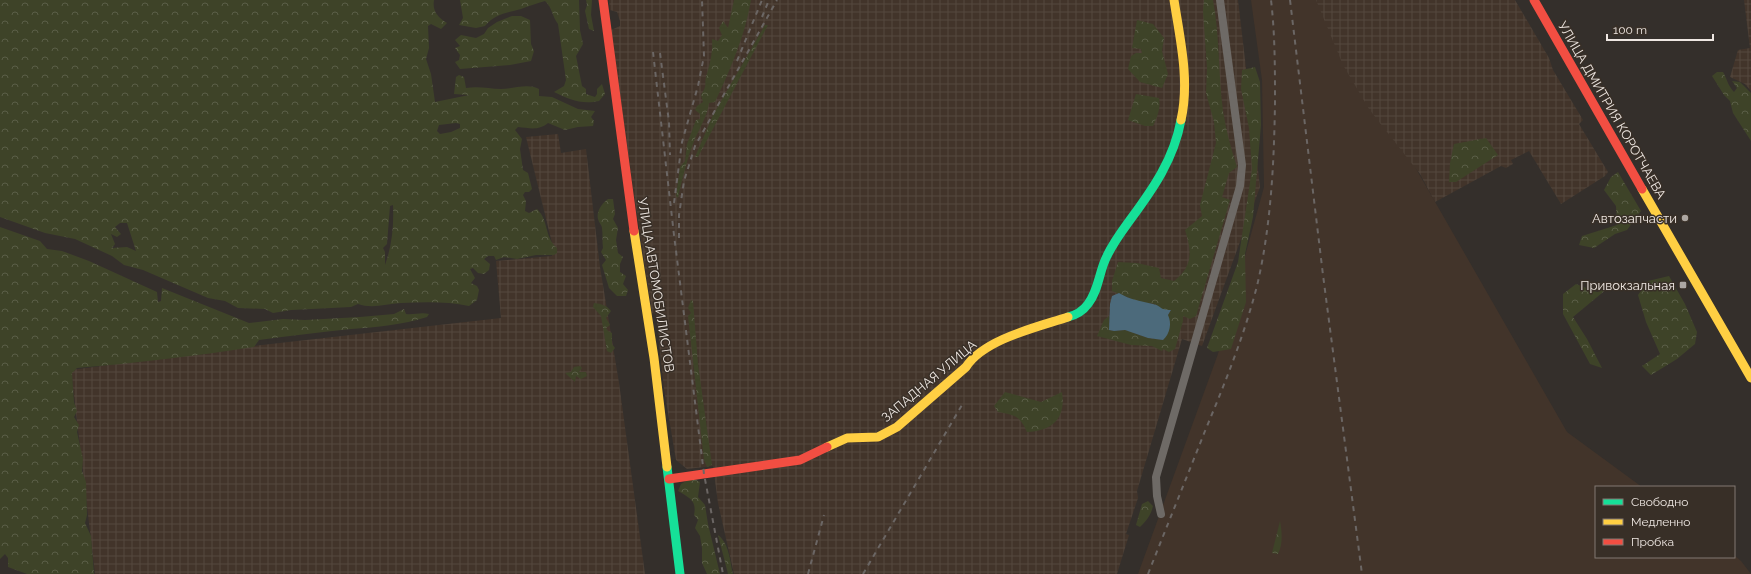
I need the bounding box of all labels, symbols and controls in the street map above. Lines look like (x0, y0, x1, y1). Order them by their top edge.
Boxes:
scale bar (1607, 16, 1713, 42)
street label: УЛИЦА ДМИТРИЯ КОРОТЧАЕВА (1555, 19, 1669, 202)
text: 100 m (1613, 23, 1647, 37)
street label: УЛИЦА АВТОМОБИЛИСТОВ (635, 197, 677, 374)
place label: Автозапчасти (1592, 211, 1677, 226)
marker: Автозапчасти (1680, 213, 1690, 223)
place label: Привокзальная (1580, 278, 1675, 293)
marker: Привокзальная (1678, 280, 1688, 290)
street label: ЗАПАДНАЯ УЛИЦА (879, 337, 980, 425)
legend (1595, 486, 1735, 558)
text: Свободно (1631, 495, 1688, 509)
text: Медленно (1631, 515, 1690, 529)
text: Пробка (1631, 535, 1674, 549)

